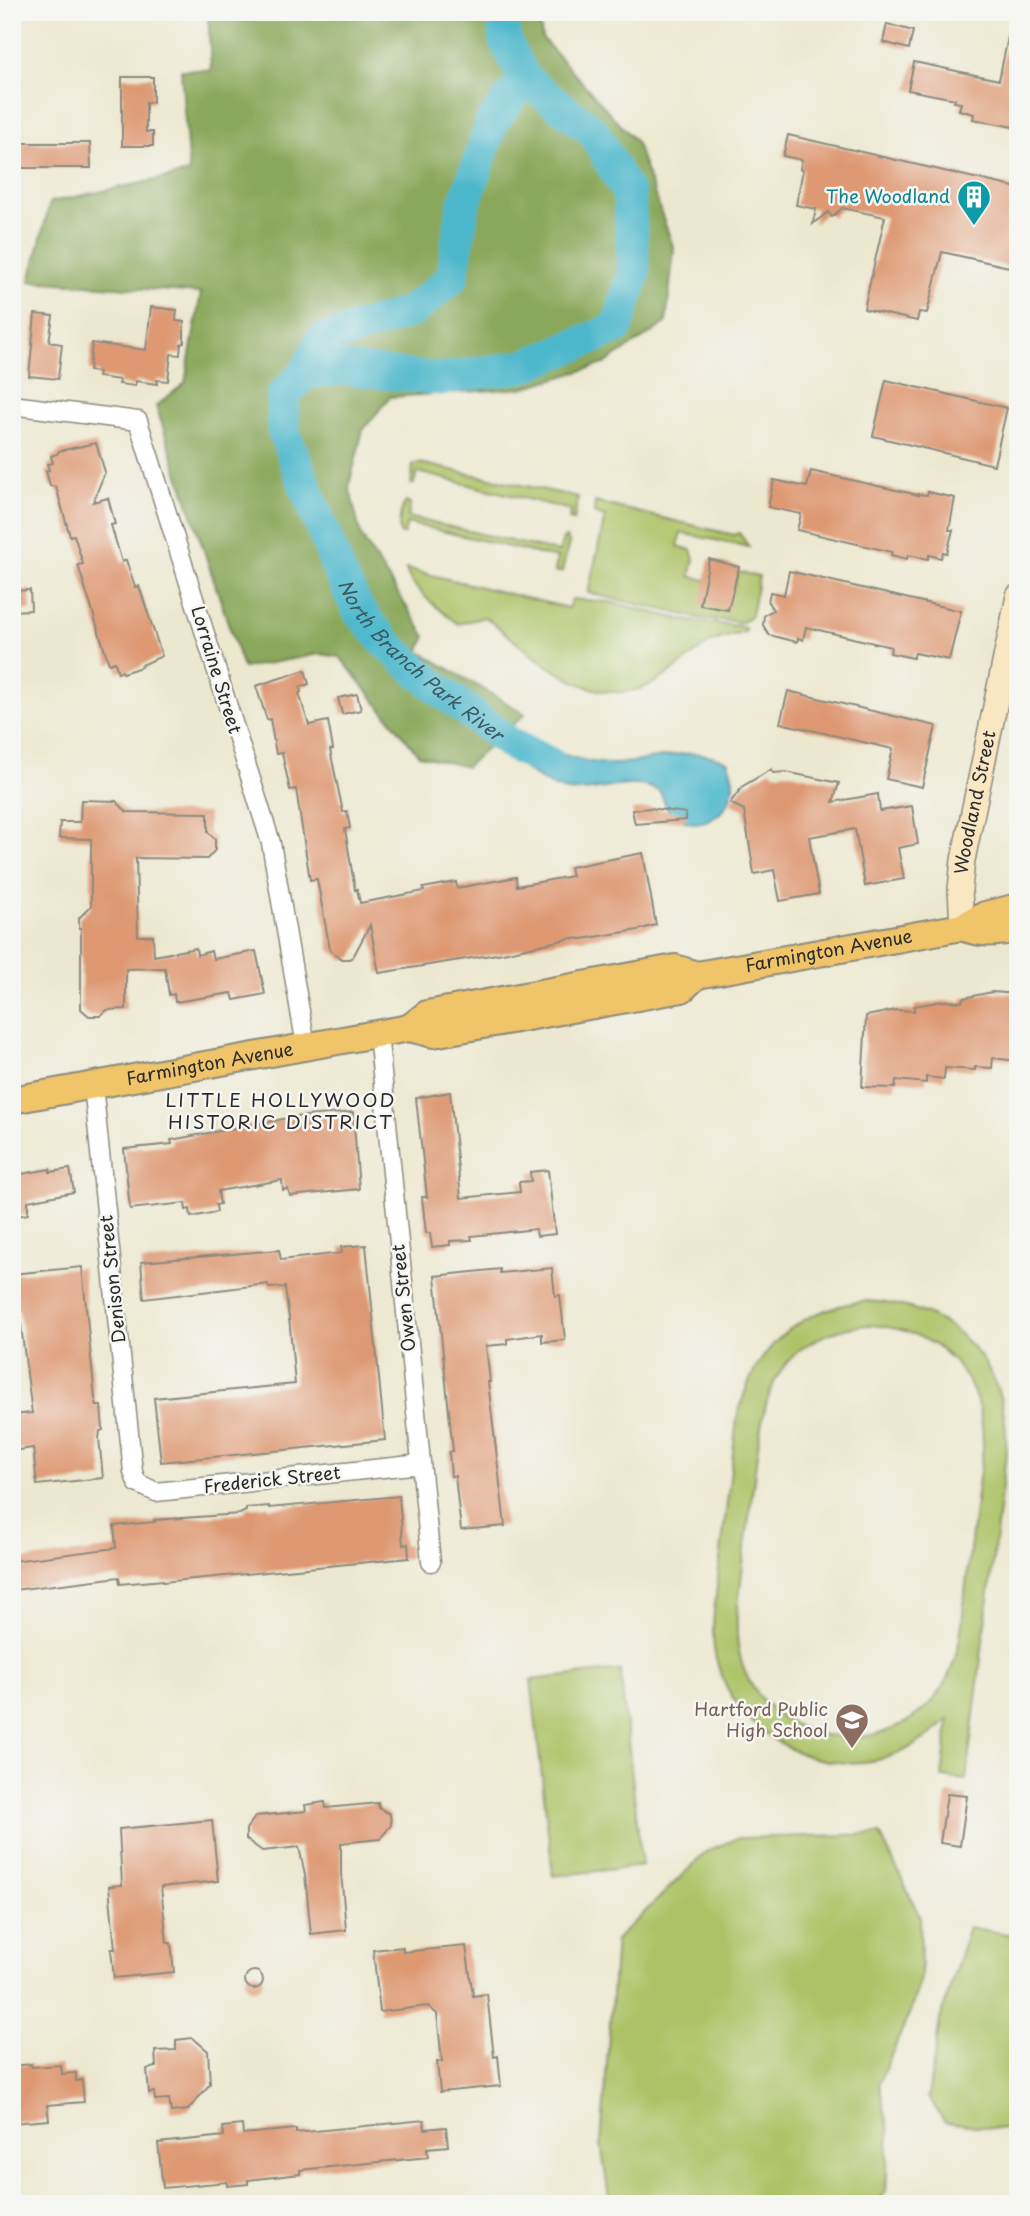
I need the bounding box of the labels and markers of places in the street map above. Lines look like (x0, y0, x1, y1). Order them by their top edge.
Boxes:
building icon: The Woodland (955, 178, 993, 227)
place label: The Woodland (826, 182, 950, 209)
place label: Hartford Public High School (694, 1695, 828, 1743)
school or university icon: Hartford Public High School (833, 1701, 871, 1750)

